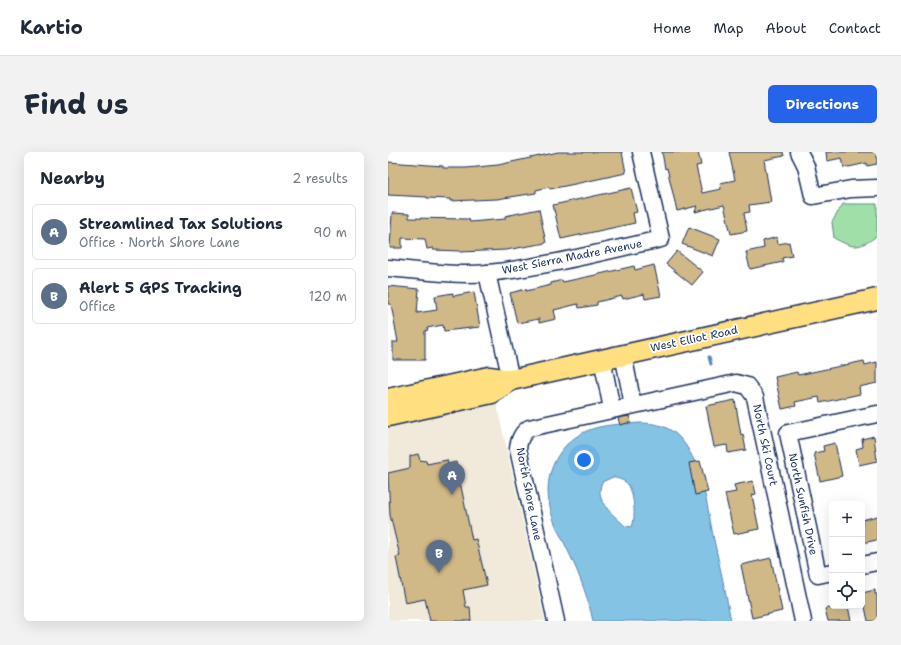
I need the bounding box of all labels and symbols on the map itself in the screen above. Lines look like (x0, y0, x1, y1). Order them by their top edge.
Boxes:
street label: West Sierra Madre Avenue (501, 236, 643, 278)
street label: West Elliot Road (649, 322, 739, 356)
street label: North Ski Court (749, 403, 781, 487)
street label: North Shore Lane (513, 446, 545, 542)
your location (574, 450, 594, 470)
street label: North Sunfish Drive (785, 452, 821, 556)
pin: A (439, 462, 465, 495)
pin: B (426, 540, 452, 573)

